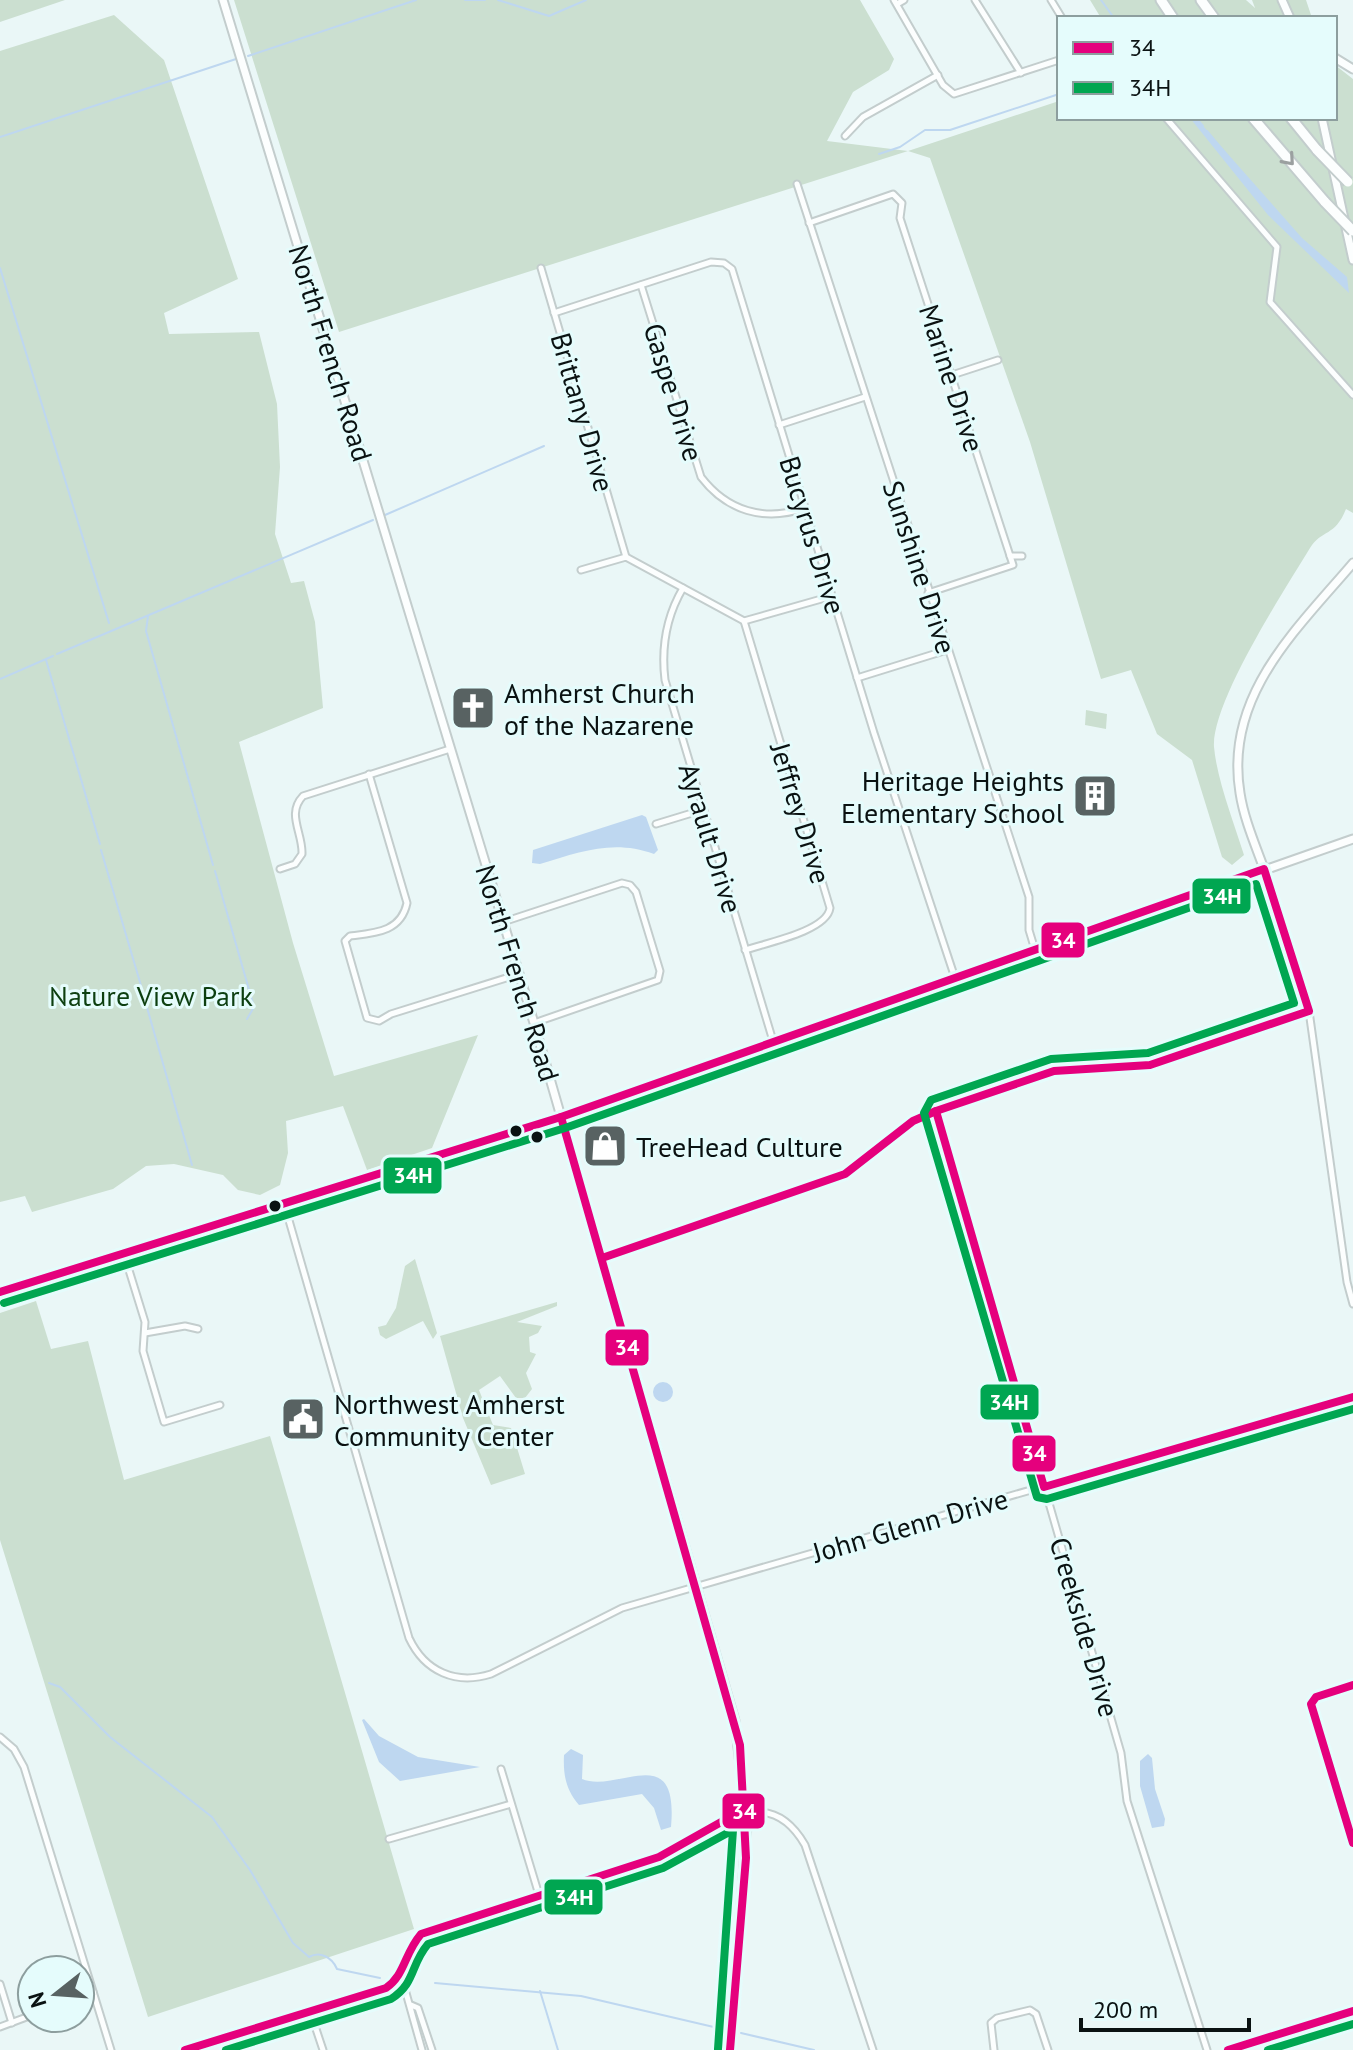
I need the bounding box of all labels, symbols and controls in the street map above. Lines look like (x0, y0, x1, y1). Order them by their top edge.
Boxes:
legend (1057, 16, 1337, 120)
text: 34 (1129, 32, 1155, 63)
text: 34H (1129, 72, 1171, 103)
one-way arrow (1279, 150, 1294, 165)
street label: North French Road (280, 240, 382, 466)
street label: Marine Drive (911, 300, 993, 456)
street label: Gaspe Drive (635, 318, 713, 466)
street label: Brittany Drive (543, 328, 623, 496)
street label: Bucyrus Drive (771, 451, 855, 619)
street label: Sunshine Drive (875, 476, 965, 658)
place label: Amherst Church of the Nazarene (504, 674, 695, 743)
church icon: Amherst Church of the Nazarene (449, 684, 497, 732)
street label: Jeffrey Drive (762, 737, 840, 888)
street label: Ayrault Drive (671, 759, 751, 917)
place label: Heritage Heights Elementary School (841, 762, 1064, 831)
building icon: Heritage Heights Elementary School (1071, 772, 1119, 820)
street label: North French Road (467, 860, 569, 1086)
line badge: 34H (1191, 877, 1252, 915)
text: 34H (1202, 882, 1242, 910)
line badge: 34 (1040, 921, 1086, 959)
text: 34 (1051, 926, 1076, 954)
park label: Nature View Park (49, 977, 254, 1014)
shop icon: TreeHead Culture (581, 1122, 629, 1170)
unlabelled marker (508, 1123, 524, 1139)
place label: TreeHead Culture (636, 1128, 843, 1165)
unlabelled marker (529, 1129, 545, 1145)
line badge: 34H (382, 1156, 443, 1195)
text: 34H (393, 1161, 433, 1189)
unlabelled marker (267, 1198, 283, 1214)
line badge: 34 (604, 1328, 650, 1367)
text: 34 (615, 1333, 640, 1361)
line badge: 34H (979, 1383, 1040, 1421)
place label: Northwest Amherst Community Center (334, 1385, 565, 1454)
text: 34H (989, 1388, 1029, 1416)
public building icon: Northwest Amherst Community Center (279, 1395, 327, 1443)
line badge: 34 (1011, 1434, 1057, 1473)
text: 34 (1022, 1439, 1047, 1467)
street label: John Glenn Drive (807, 1479, 1012, 1571)
street label: Creekside Drive (1042, 1533, 1128, 1721)
line badge: 34 (721, 1792, 766, 1830)
text: 34 (732, 1797, 757, 1825)
line badge: 34H (543, 1878, 604, 1916)
text: 34H (554, 1883, 594, 1911)
north arrow (16, 1954, 96, 2034)
scale bar (1081, 1982, 1249, 2032)
text: N (21, 1989, 52, 2011)
text: 200 m (1093, 1994, 1158, 2025)

